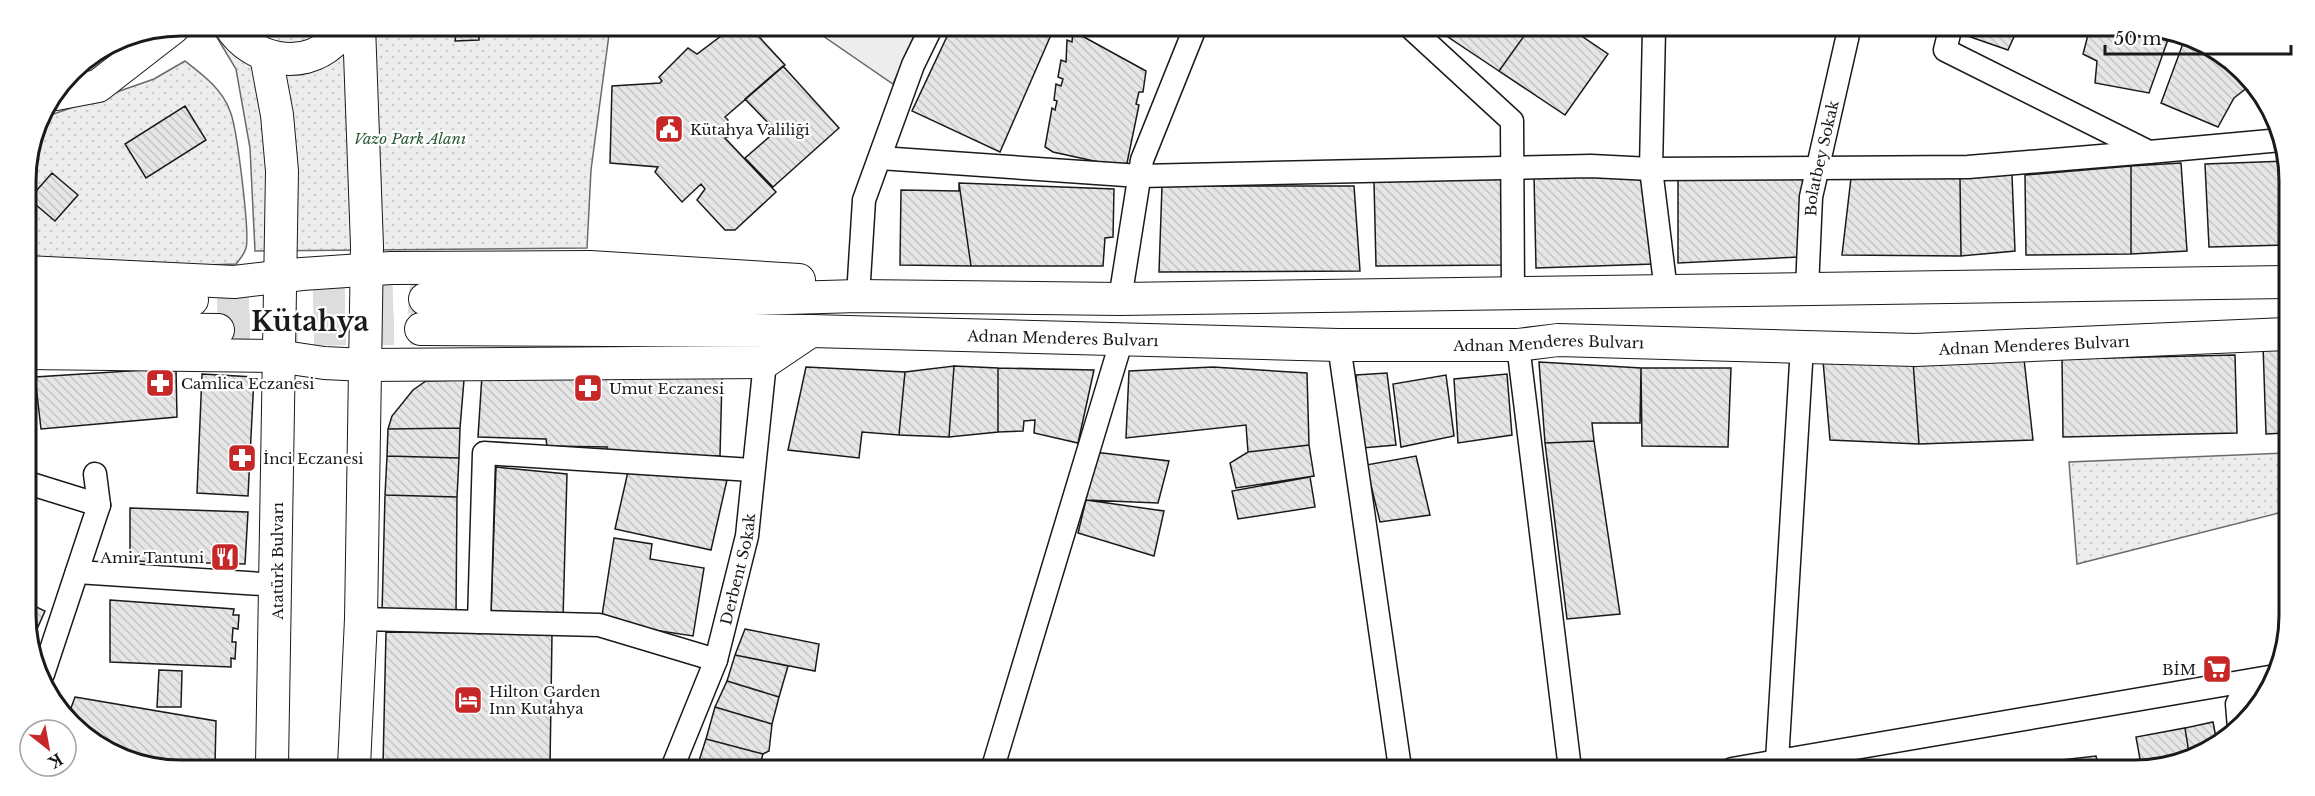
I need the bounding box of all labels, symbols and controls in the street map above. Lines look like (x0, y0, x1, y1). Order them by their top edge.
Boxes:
scale bar (2105, 18, 2291, 56)
text: 50 m (2114, 28, 2162, 50)
street label: Bolatbey Sokak (1801, 98, 1842, 217)
public building icon: Kütahya Valiliği (653, 113, 685, 145)
place label: Kütahya Valiliği (690, 120, 810, 139)
park label: Vazo Park Alanı (354, 129, 466, 148)
district label: Kütahya (251, 305, 370, 338)
street label: Adnan Menderes Bulvarı (966, 326, 1159, 350)
street label: Adnan Menderes Bulvarı (1452, 330, 1644, 355)
street label: Adnan Menderes Bulvarı (1937, 331, 2130, 359)
pharmacy icon: Camlica Eczanesi (144, 367, 176, 399)
pharmacy icon: Umut Eczanesi (572, 372, 604, 404)
place label: Camlica Eczanesi (181, 374, 314, 393)
place label: Umut Eczanesi (609, 379, 724, 398)
pharmacy icon: İnci Eczanesi (226, 442, 258, 474)
place label: İnci Eczanesi (263, 449, 363, 468)
street label: Atatürk Bulvarı (268, 502, 287, 621)
street label: Derbent Sokak (716, 512, 759, 627)
restaurant icon: Amir Tantuni (209, 541, 241, 573)
place label: Amir Tantuni (99, 548, 204, 567)
supermarket icon: BİM (2201, 653, 2233, 685)
place label: BİM (2162, 660, 2196, 679)
place label: Hilton Garden Inn Kutahya (489, 682, 600, 718)
hotel icon: Hilton Garden Inn Kutahya (452, 684, 484, 716)
north arrow (18, 718, 78, 778)
text: K (44, 749, 67, 773)

